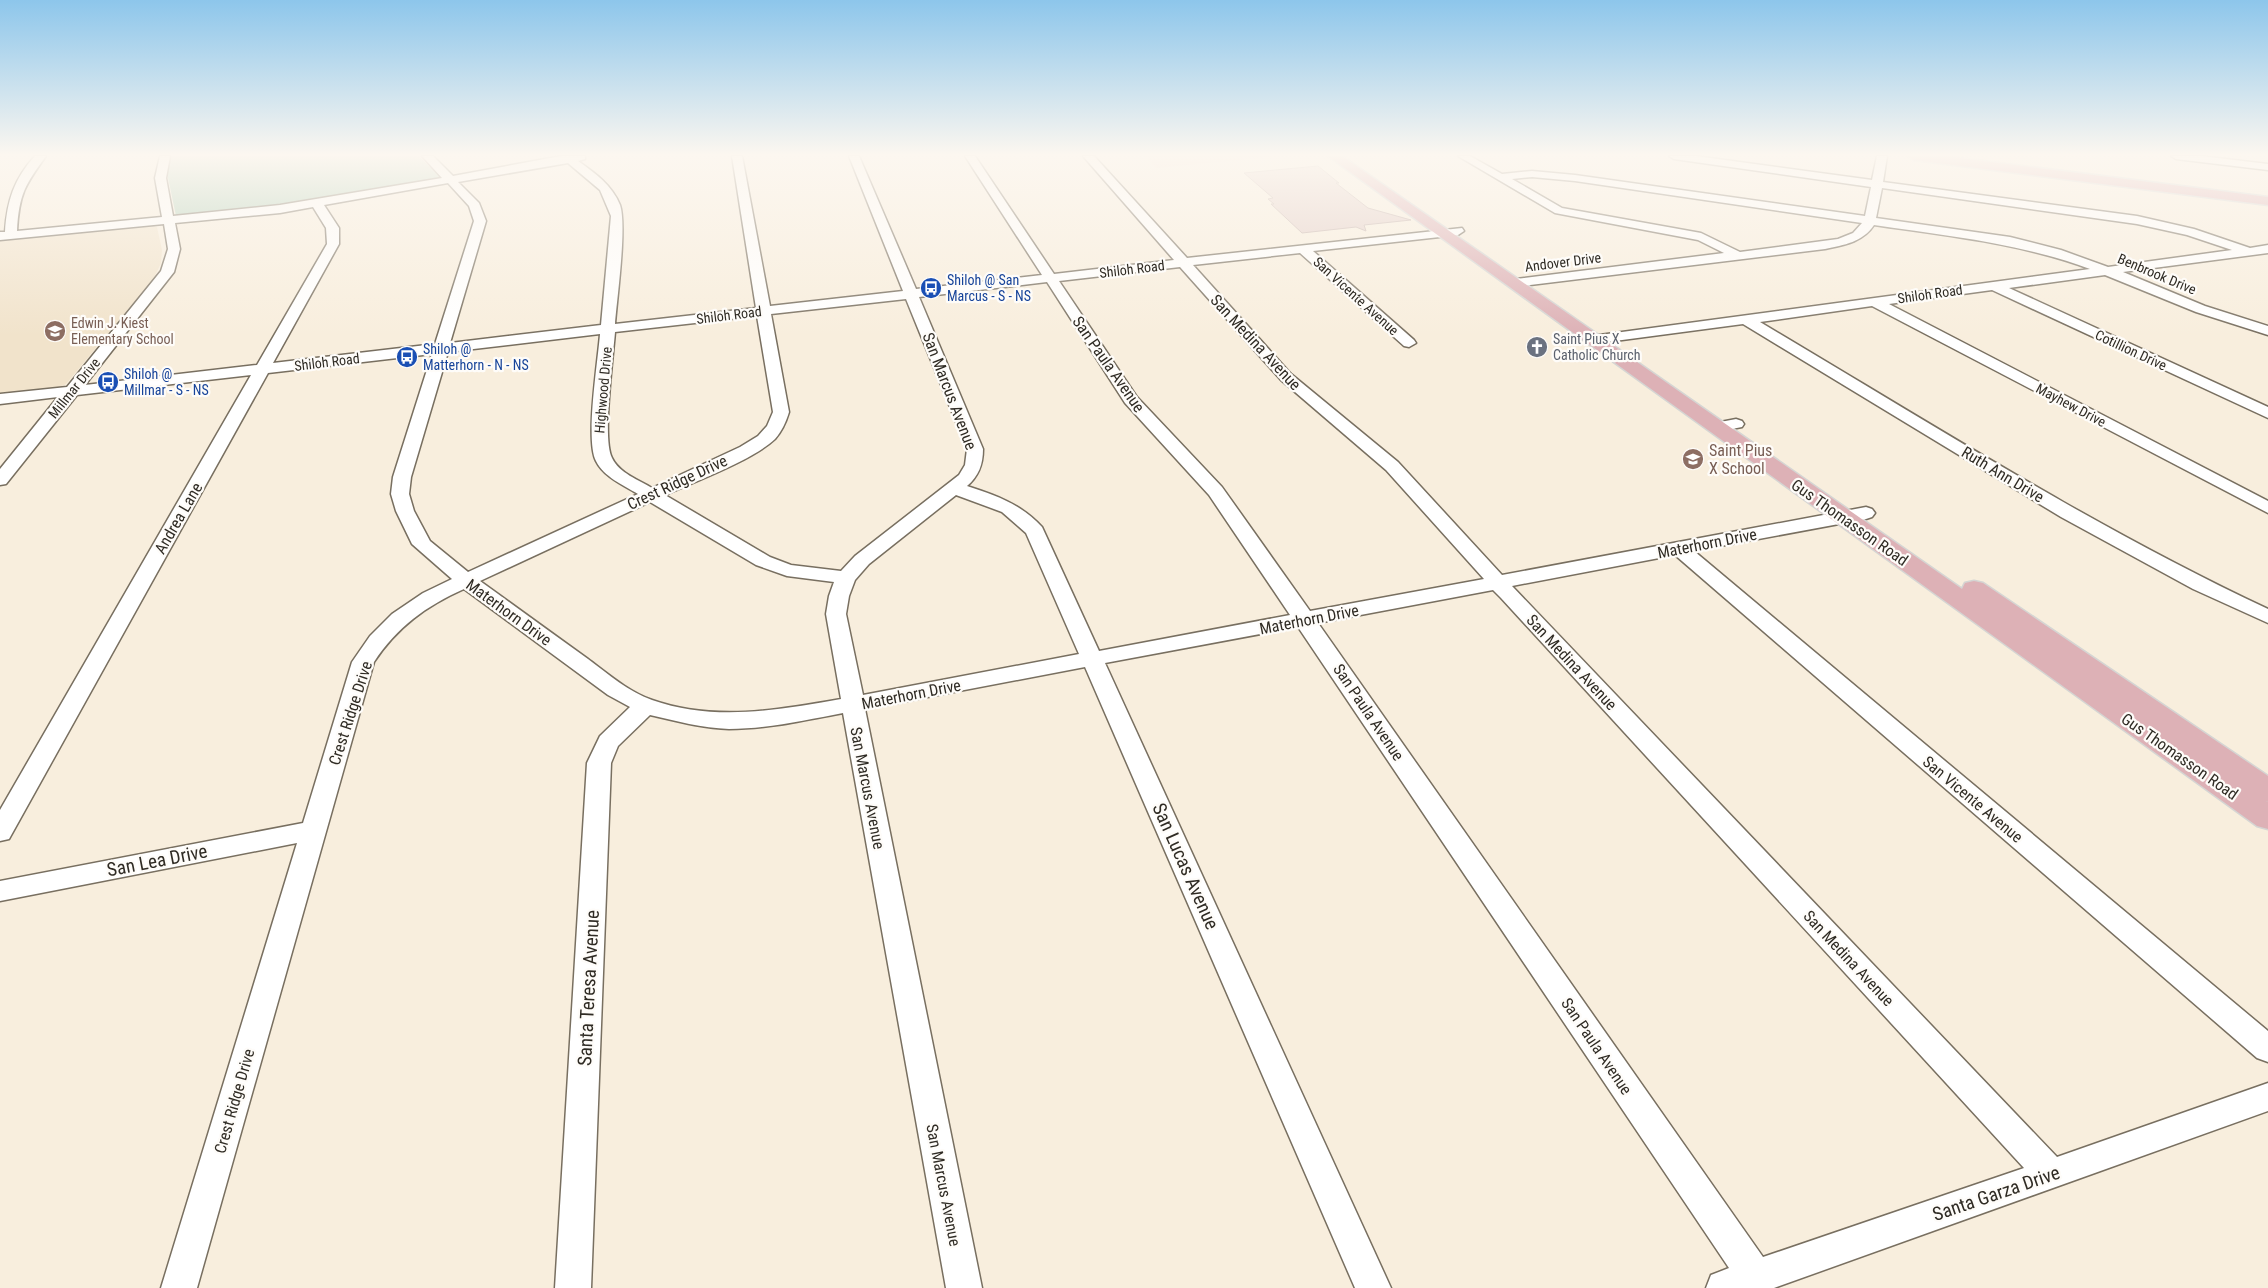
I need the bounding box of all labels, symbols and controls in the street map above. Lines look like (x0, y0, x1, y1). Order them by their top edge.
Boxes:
street label: Andover Drive (1524, 249, 1602, 275)
street label: Benbrook Drive (2115, 250, 2199, 298)
street label: San Vicente Avenue (1310, 254, 1402, 339)
street label: Shiloh Road (1098, 257, 1166, 281)
place label: Shiloh @ San Marcus - S - NS (947, 272, 1031, 304)
bus stop icon: Shiloh @ San Marcus - S - NS (919, 276, 943, 300)
street label: Shiloh Road (1896, 282, 1964, 306)
street label: San Medina Avenue (1206, 291, 1305, 394)
street label: Shiloh Road (695, 303, 763, 327)
street label: San Paula Avenue (1069, 313, 1149, 416)
place label: Edwin J. Kiest Elementary School (71, 315, 174, 347)
school or university icon: Edwin J. Kiest Elementary School (43, 319, 67, 343)
street label: Cotillion Drive (2093, 326, 2170, 374)
street label: San Marcus Avenue (918, 330, 981, 452)
place label: Saint Pius X Catholic Church (1553, 331, 1641, 363)
church icon: Saint Pius X Catholic Church (1525, 335, 1549, 359)
place label: Shiloh @ Matterhorn - N - NS (423, 341, 529, 373)
bus stop icon: Shiloh @ Matterhorn - N - NS (395, 345, 419, 369)
street label: Highwood Drive (591, 346, 615, 434)
street label: Shiloh Road (293, 350, 361, 374)
street label: Millmar Drive (45, 354, 103, 421)
place label: Shiloh @ Millmar - S - NS (124, 366, 209, 398)
bus stop icon: Shiloh @ Millmar - S - NS (96, 370, 120, 394)
street label: Mayhew Drive (2033, 380, 2109, 430)
place label: Saint Pius X School (1709, 441, 1772, 478)
street label: Ruth Ann Drive (1958, 442, 2047, 506)
school or university icon: Saint Pius X School (1681, 447, 1705, 471)
street label: Crest Ridge Drive (624, 451, 730, 514)
street label: Gus Thomasson Road (1788, 475, 1912, 570)
street label: Andrea Lane (150, 479, 206, 557)
street label: Materhorn Drive (1656, 525, 1758, 562)
street label: Materhorn Drive (462, 575, 555, 650)
street label: Materhorn Drive (1258, 601, 1360, 638)
street label: San Medina Avenue (1522, 611, 1621, 714)
street label: Crest Ridge Drive (325, 659, 376, 767)
street label: San Paula Avenue (1329, 660, 1408, 764)
street label: Materhorn Drive (860, 676, 962, 713)
street label: Gus Thomasson Road (2118, 709, 2242, 804)
street label: San Marcus Avenue (846, 725, 889, 851)
street label: San Vicente Avenue (1919, 752, 2027, 847)
street label: San Lucas Avenue (1147, 799, 1224, 933)
street label: San Lea Drive (105, 839, 209, 881)
street label: San Medina Avenue (1799, 907, 1898, 1010)
street label: Santa Teresa Avenue (573, 909, 604, 1067)
street label: San Paula Avenue (1557, 994, 1636, 1098)
street label: Crest Ridge Drive (210, 1047, 259, 1156)
street label: San Marcus Avenue (922, 1122, 965, 1248)
street label: Santa Garza Drive (1930, 1161, 2063, 1226)

